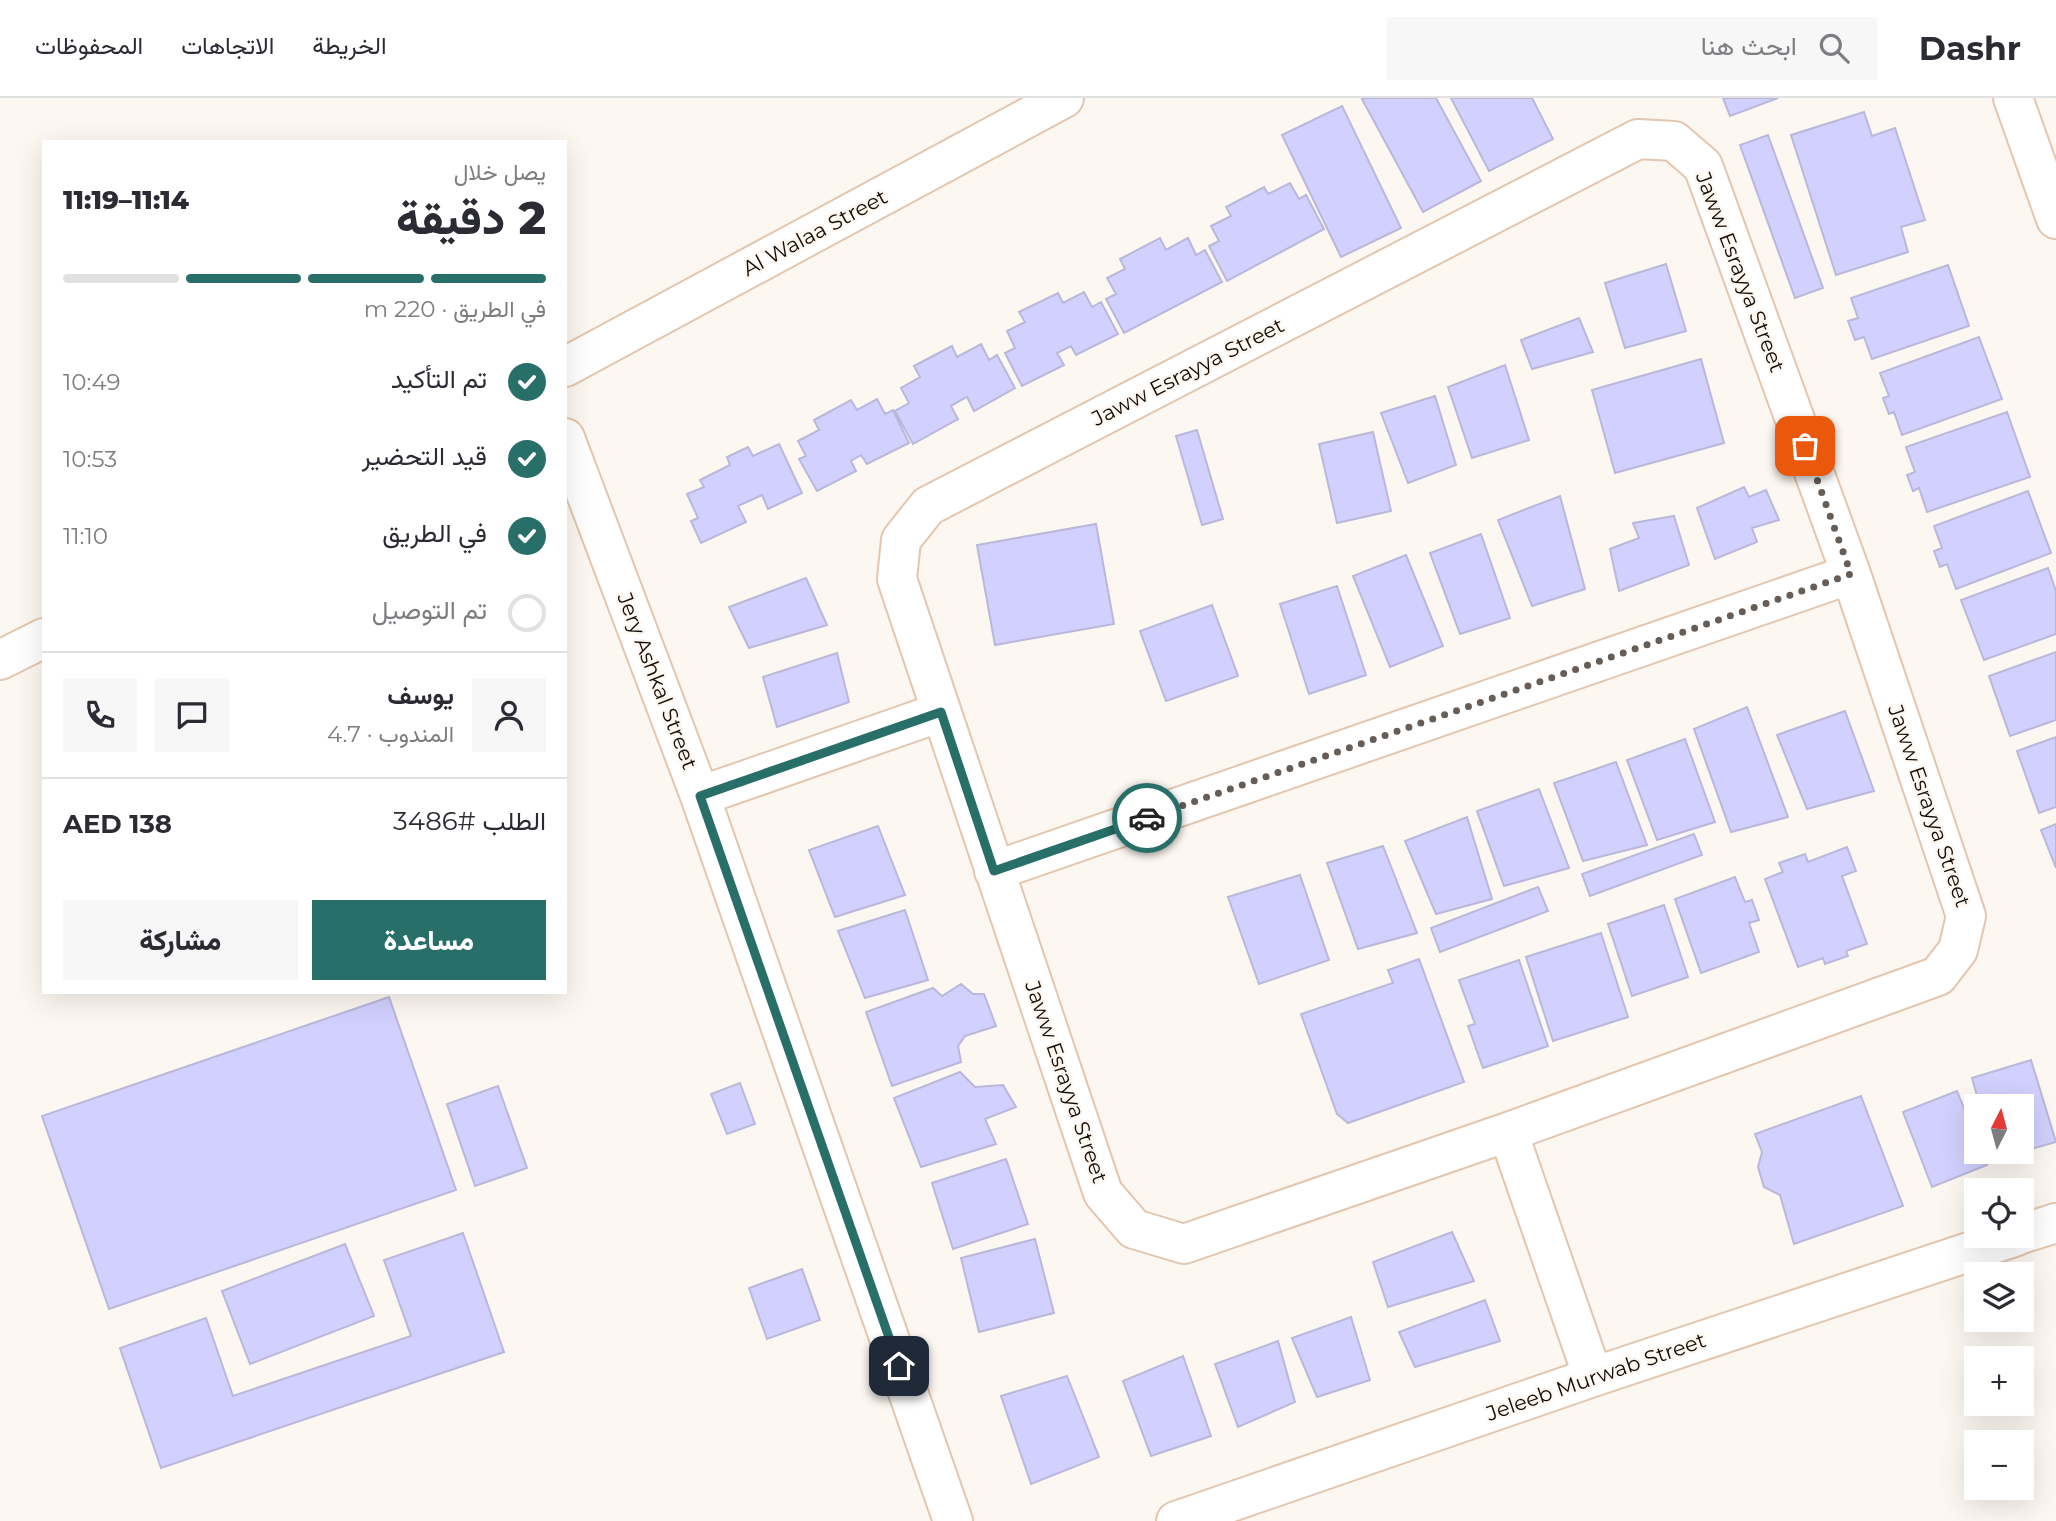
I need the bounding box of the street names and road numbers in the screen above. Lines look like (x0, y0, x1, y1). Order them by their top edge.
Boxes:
street label: Jaww Esrayya Street (1690, 167, 1790, 375)
street label: Al Walaa Street (738, 184, 891, 281)
street label: Jaww Esrayya Street (1087, 312, 1288, 431)
street label: Jery Ashkal Street (612, 588, 703, 773)
street label: Jaww Esrayya Street (1883, 700, 1976, 910)
street label: Jaww Esrayya Street (1020, 976, 1113, 1186)
street label: Jeleeb Murwab Street (1482, 1327, 1709, 1426)

